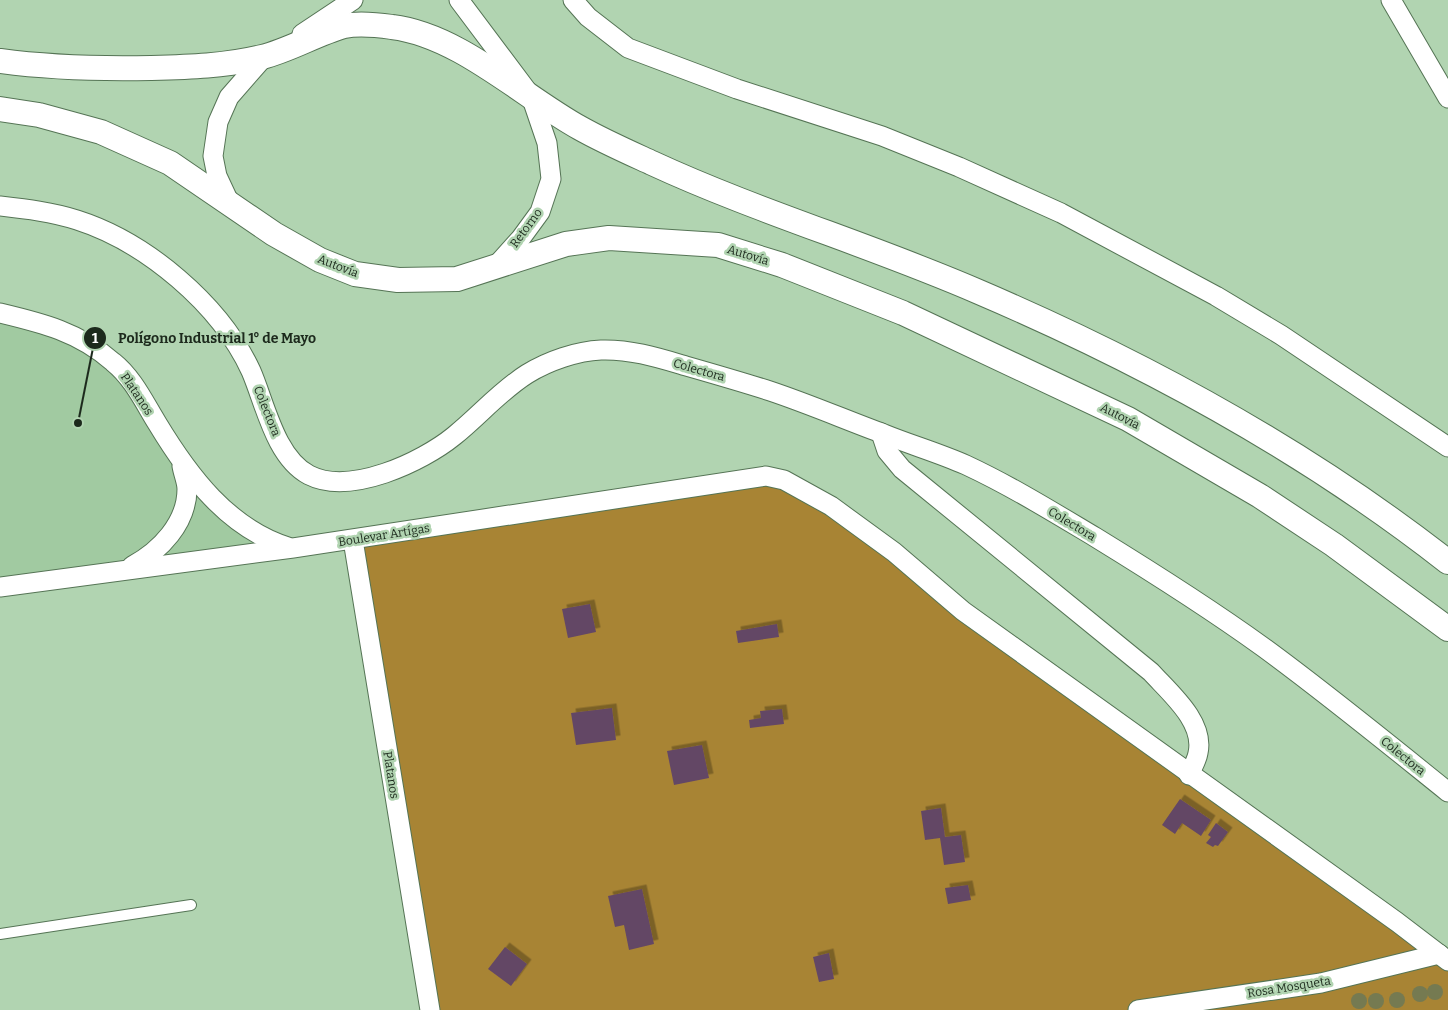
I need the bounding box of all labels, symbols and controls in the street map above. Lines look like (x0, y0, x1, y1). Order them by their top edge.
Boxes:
street label: Retorno (507, 206, 545, 250)
street label: Autovía (726, 242, 771, 268)
street label: Autovía (316, 252, 361, 280)
callout: Polígono Industrial 1° de Mayo (83, 324, 326, 353)
text: 1 (92, 329, 99, 347)
text: Polígono Industrial 1° de Mayo (118, 330, 316, 347)
street label: Colectora (672, 356, 727, 384)
street label: Platanos (118, 370, 156, 418)
street label: Colectora (251, 384, 284, 439)
street label: Autovía (1098, 400, 1143, 432)
street label: Colectora (1046, 504, 1099, 544)
street label: Boulevar Artígas (337, 521, 431, 549)
street label: Colectora (1378, 734, 1428, 778)
street label: Platanos (380, 750, 402, 800)
street label: Rosa Mosqueta (1246, 973, 1332, 1000)

